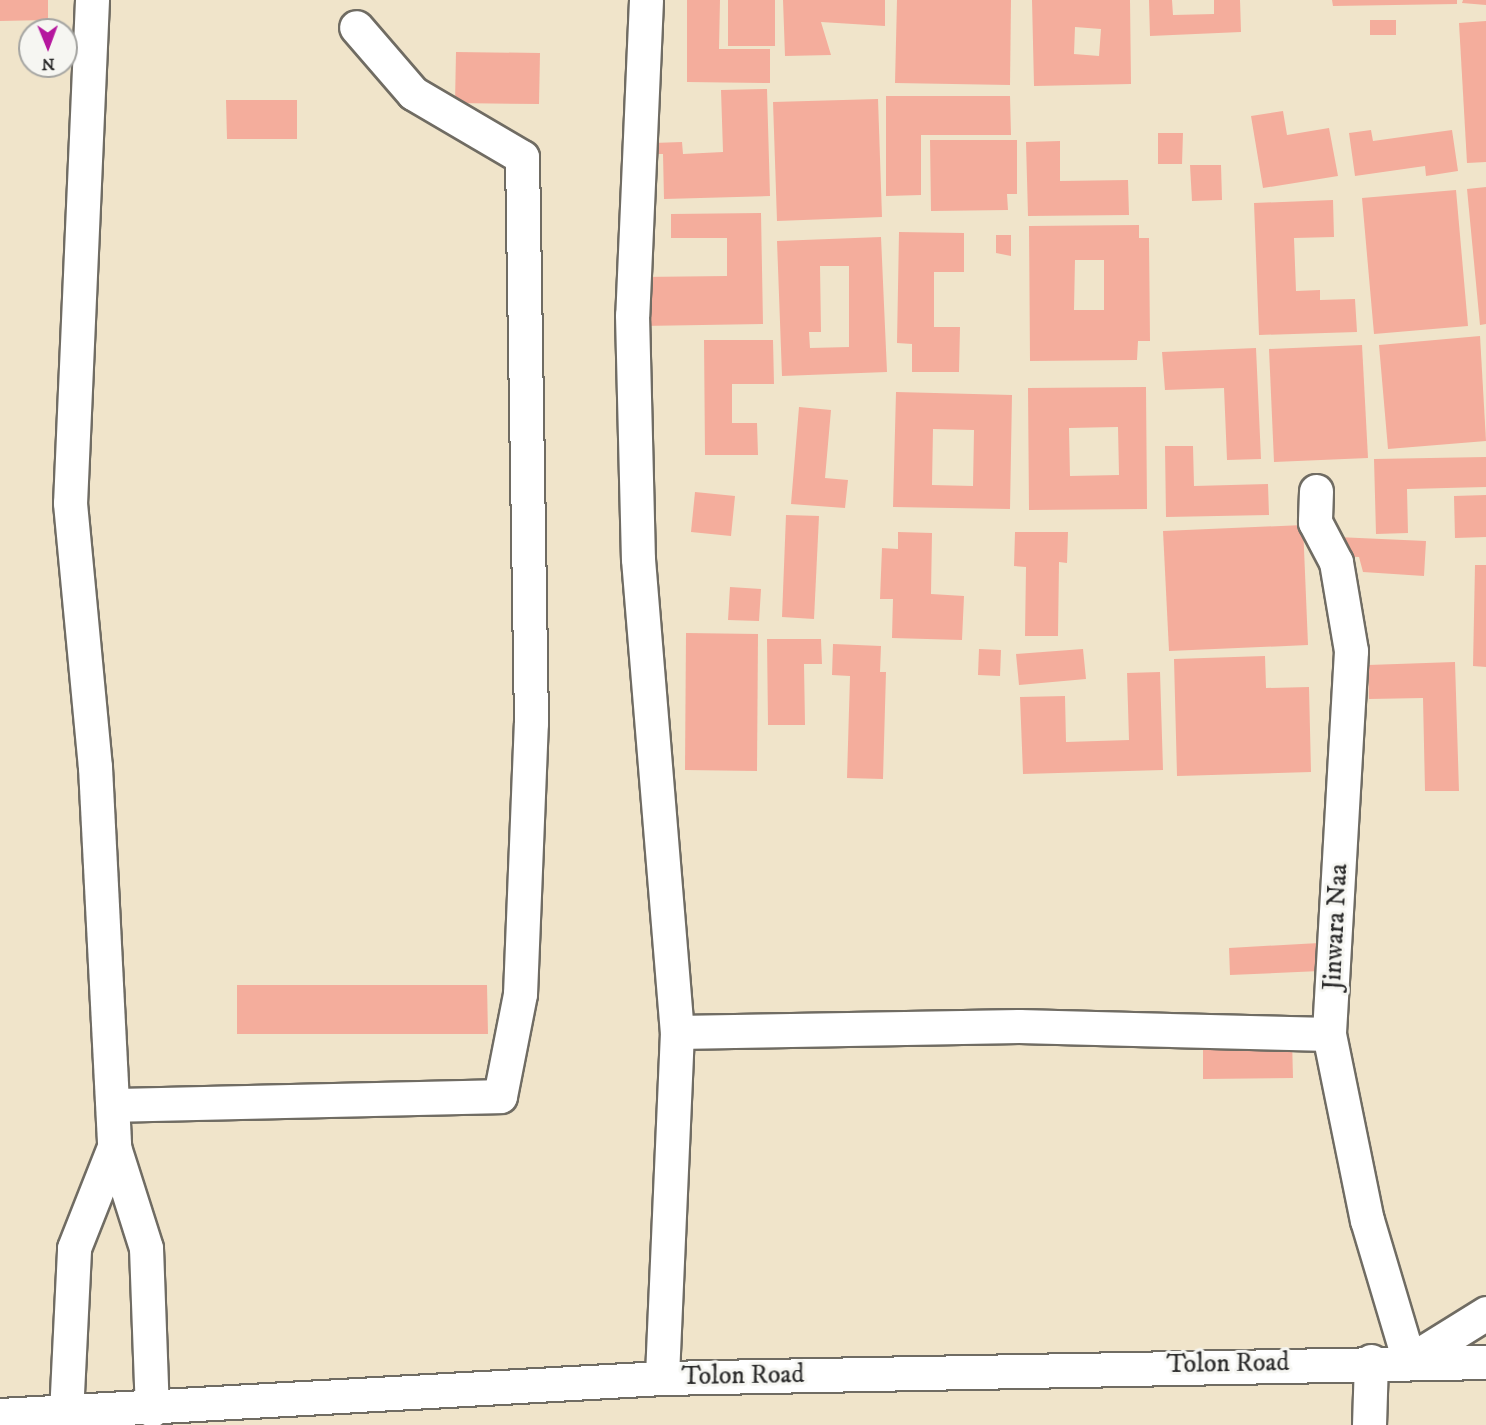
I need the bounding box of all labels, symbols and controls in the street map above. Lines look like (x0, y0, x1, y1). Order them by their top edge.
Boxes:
north arrow (18, 18, 78, 78)
text: N (42, 54, 55, 74)
street label: Jinwara Naa (1317, 863, 1355, 991)
street label: Tolon Road (1166, 1347, 1290, 1381)
street label: Tolon Road (681, 1359, 805, 1393)

